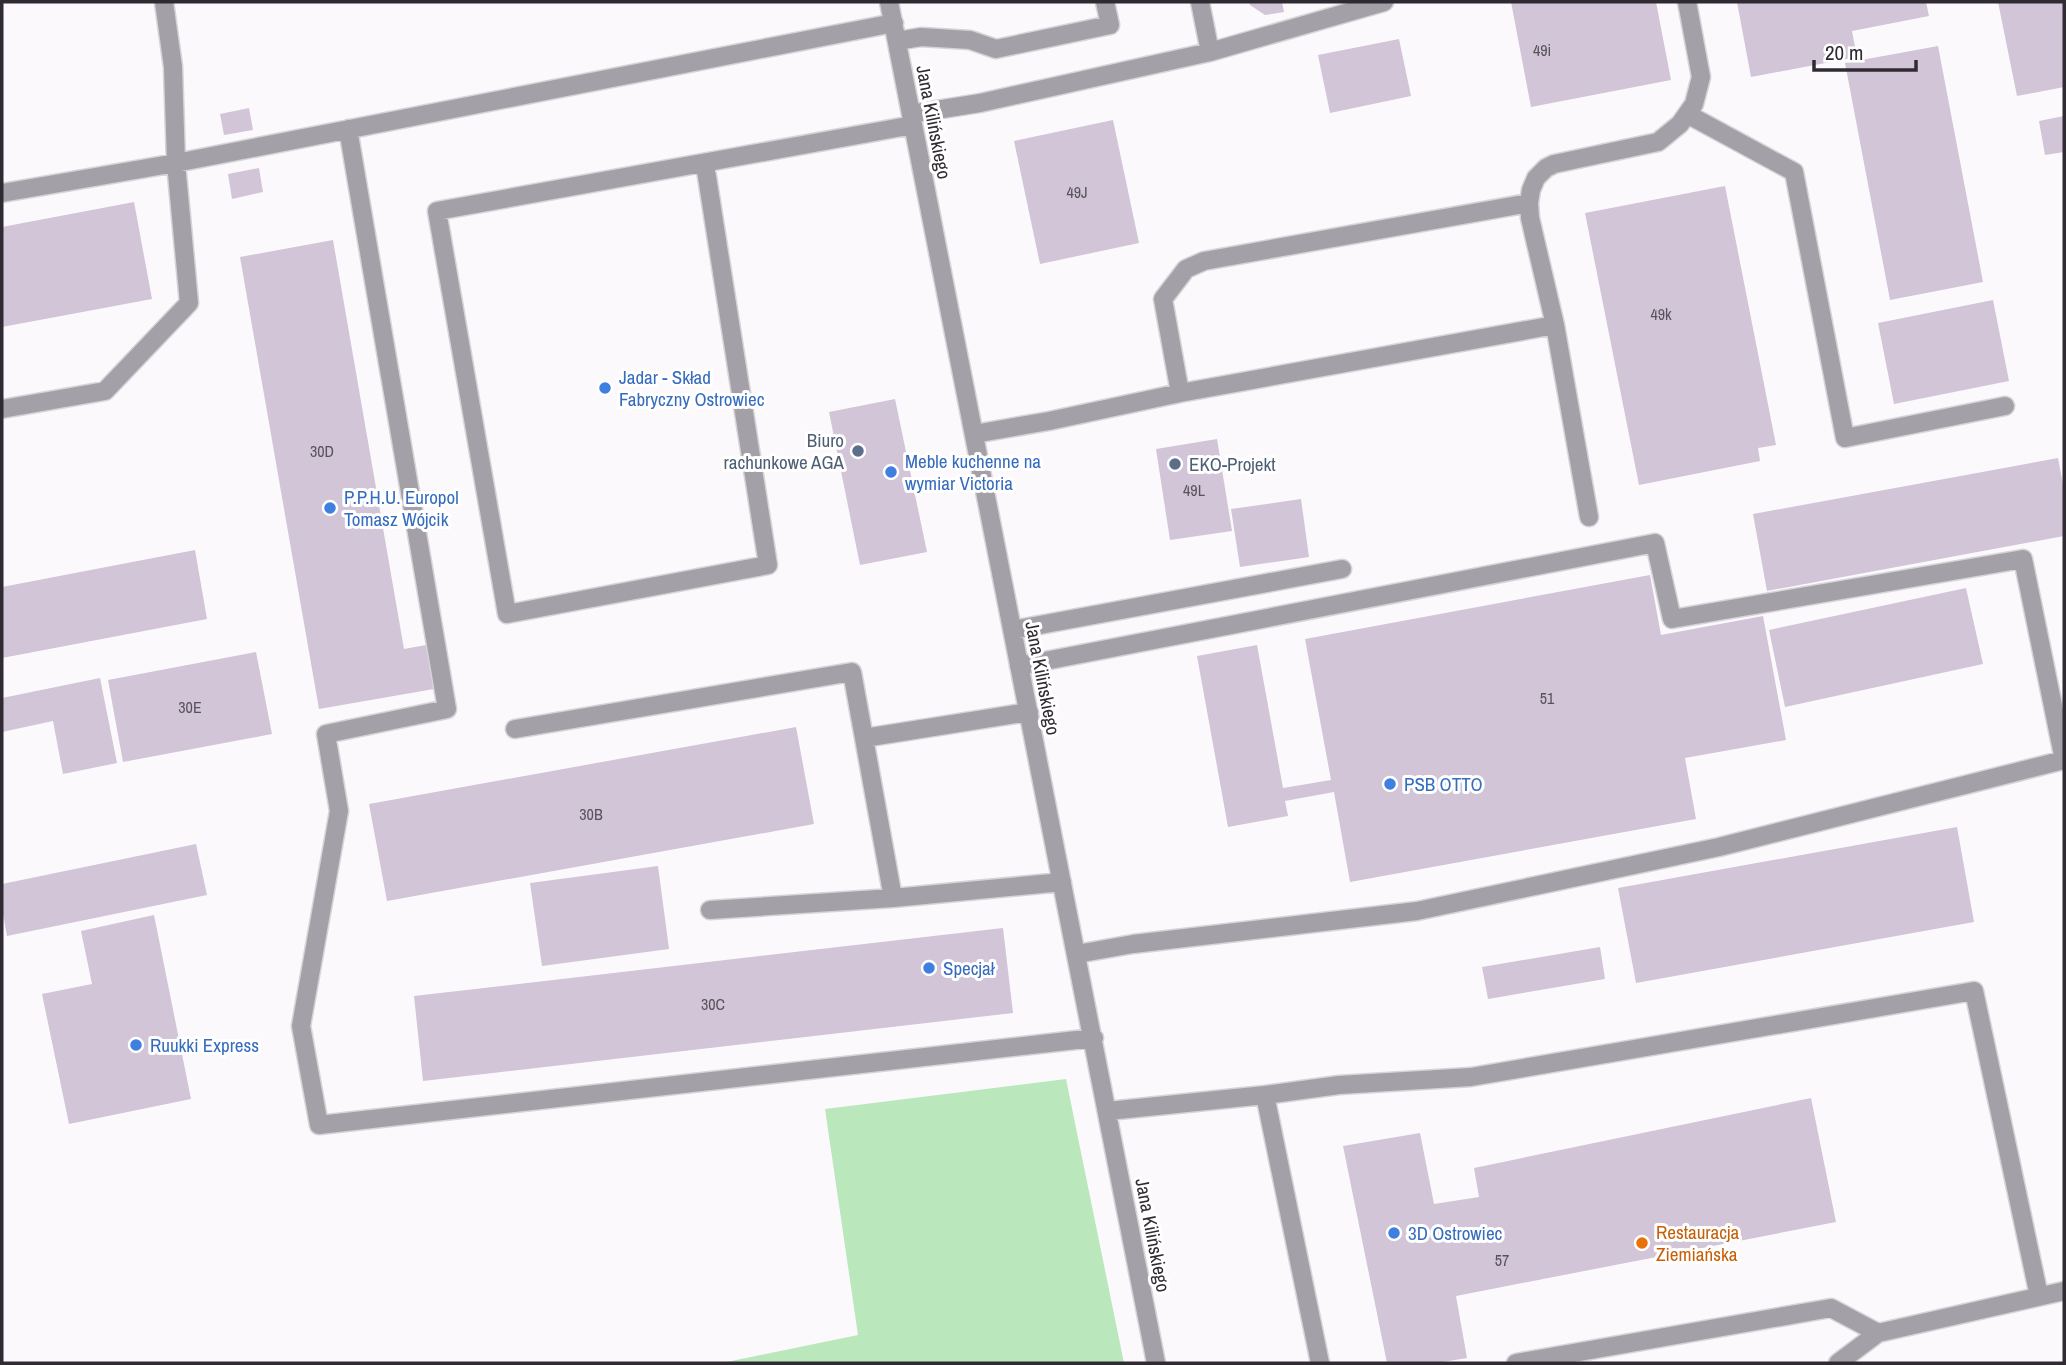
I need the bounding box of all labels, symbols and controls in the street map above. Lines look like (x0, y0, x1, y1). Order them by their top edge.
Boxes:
scale bar (1814, 28, 1916, 72)
text: 20 m (1825, 38, 1863, 67)
house number: 49i (1533, 39, 1551, 61)
street label: Jana Kilińskiego (910, 63, 958, 181)
house number: 49J (1066, 181, 1088, 203)
house number: 49k (1650, 303, 1672, 325)
place label: Jadar - Skład Fabryczny Ostrowiec (619, 364, 765, 412)
marker: Jadar - Skład Fabryczny Ostrowiec (597, 380, 613, 396)
place label: Biuro rachunkowe AGA (724, 427, 845, 475)
house number: 30D (310, 440, 334, 462)
marker: Biuro rachunkowe AGA (850, 443, 866, 459)
place label: Meble kuchenne na wymiar Victoria (905, 448, 1041, 496)
place label: EKO-Projekt (1189, 451, 1276, 477)
marker: EKO-Projekt (1167, 456, 1183, 472)
marker: Meble kuchenne na wymiar Victoria (883, 464, 899, 480)
house number: 49L (1183, 479, 1206, 501)
place label: P.P.H.U. Europol Tomasz Wójcik (344, 484, 459, 532)
marker: P.P.H.U. Europol Tomasz Wójcik (322, 500, 338, 516)
street label: Jana Kilińskiego (1019, 619, 1067, 737)
house number: 51 (1540, 687, 1555, 709)
house number: 30E (178, 696, 202, 718)
place label: PSB OTTO (1404, 771, 1483, 797)
marker: PSB OTTO (1382, 776, 1398, 792)
house number: 30B (579, 803, 603, 825)
place label: Specjał (943, 955, 996, 981)
marker: Specjał (921, 960, 937, 976)
house number: 30C (701, 993, 725, 1015)
place label: Ruukki Express (150, 1032, 259, 1058)
marker: Ruukki Express (128, 1037, 144, 1053)
street label: Jana Kilińskiego (1129, 1176, 1177, 1294)
place label: Restauracja Ziemiańska (1656, 1219, 1739, 1267)
place label: 3D Ostrowiec (1408, 1220, 1503, 1246)
marker: 3D Ostrowiec (1386, 1225, 1402, 1241)
marker: Restauracja Ziemiańska (1634, 1235, 1650, 1251)
house number: 57 (1495, 1249, 1509, 1271)

